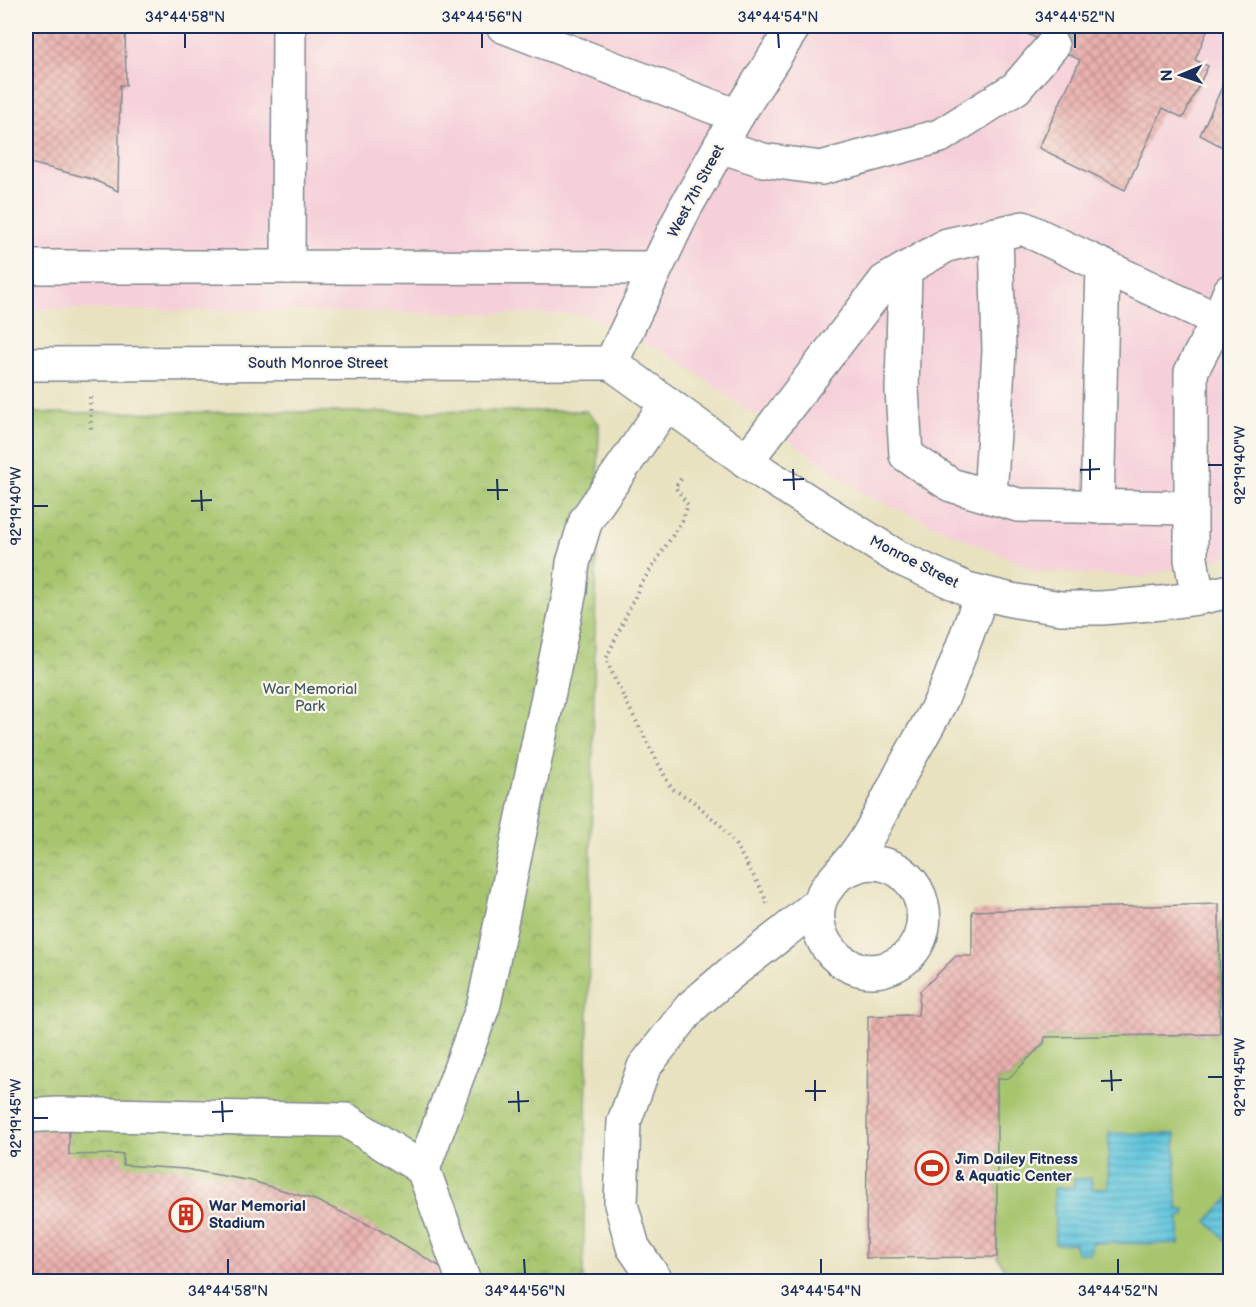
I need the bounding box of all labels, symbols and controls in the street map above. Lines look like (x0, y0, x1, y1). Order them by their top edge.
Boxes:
text: 34°44'58"N (145, 8, 225, 27)
text: 34°44'56"N (442, 8, 523, 27)
text: 34°44'54"N (738, 8, 818, 27)
text: 34°44'52"N (1035, 8, 1115, 27)
north arrow (1151, 45, 1211, 105)
text: N (1158, 69, 1177, 82)
street label: West 7th Street (664, 141, 729, 241)
street label: South Monroe Street (248, 354, 388, 373)
text: 92°19'40"W (1231, 425, 1250, 505)
text: 92°19'40"W (7, 466, 26, 546)
street label: Monroe Street (866, 531, 962, 593)
park label: War Memorial Park (263, 680, 357, 716)
text: 92°19'45"W (1231, 1037, 1250, 1116)
text: 92°19'45"W (7, 1078, 26, 1157)
sports icon: Jim Dailey Fitness & Aquatic Center (914, 1150, 950, 1186)
place label: Jim Dailey Fitness & Aquatic Center (955, 1150, 1078, 1186)
building icon: War Memorial Stadium (168, 1197, 204, 1233)
place label: War Memorial Stadium (209, 1197, 306, 1233)
text: 34°44'58"N (188, 1282, 268, 1301)
text: 34°44'56"N (485, 1282, 566, 1301)
text: 34°44'54"N (781, 1282, 861, 1301)
text: 34°44'52"N (1078, 1282, 1158, 1301)

